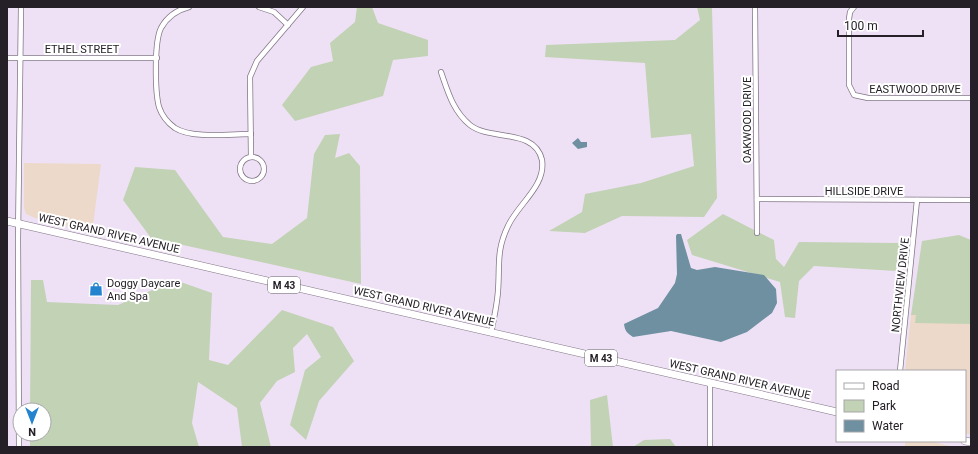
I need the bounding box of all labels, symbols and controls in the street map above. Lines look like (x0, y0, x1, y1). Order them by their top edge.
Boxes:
scale bar (838, 12, 923, 38)
text: 100 m (844, 19, 878, 33)
street label: ETHEL STREET (45, 43, 120, 56)
street label: OAKWOOD DRIVE (741, 77, 754, 163)
street label: EASTWOOD DRIVE (869, 83, 961, 96)
street label: HILLSIDE DRIVE (825, 185, 903, 198)
street label: WEST GRAND RIVER AVENUE (37, 211, 181, 256)
street label: NORTHVIEW DRIVE (889, 237, 912, 333)
place label: Doggy Daycare And Spa (107, 277, 180, 303)
road number: M 43 (268, 277, 300, 293)
shop icon: Doggy Daycare And Spa (88, 281, 104, 297)
street label: WEST GRAND RIVER AVENUE (352, 284, 496, 329)
road number: M 43 (585, 350, 617, 366)
street label: WEST GRAND RIVER AVENUE (668, 357, 812, 402)
legend (836, 370, 966, 442)
text: Road (872, 379, 900, 393)
text: Park (872, 399, 897, 413)
north arrow (12, 402, 52, 442)
text: Water (872, 419, 903, 433)
text: N (28, 425, 36, 438)

